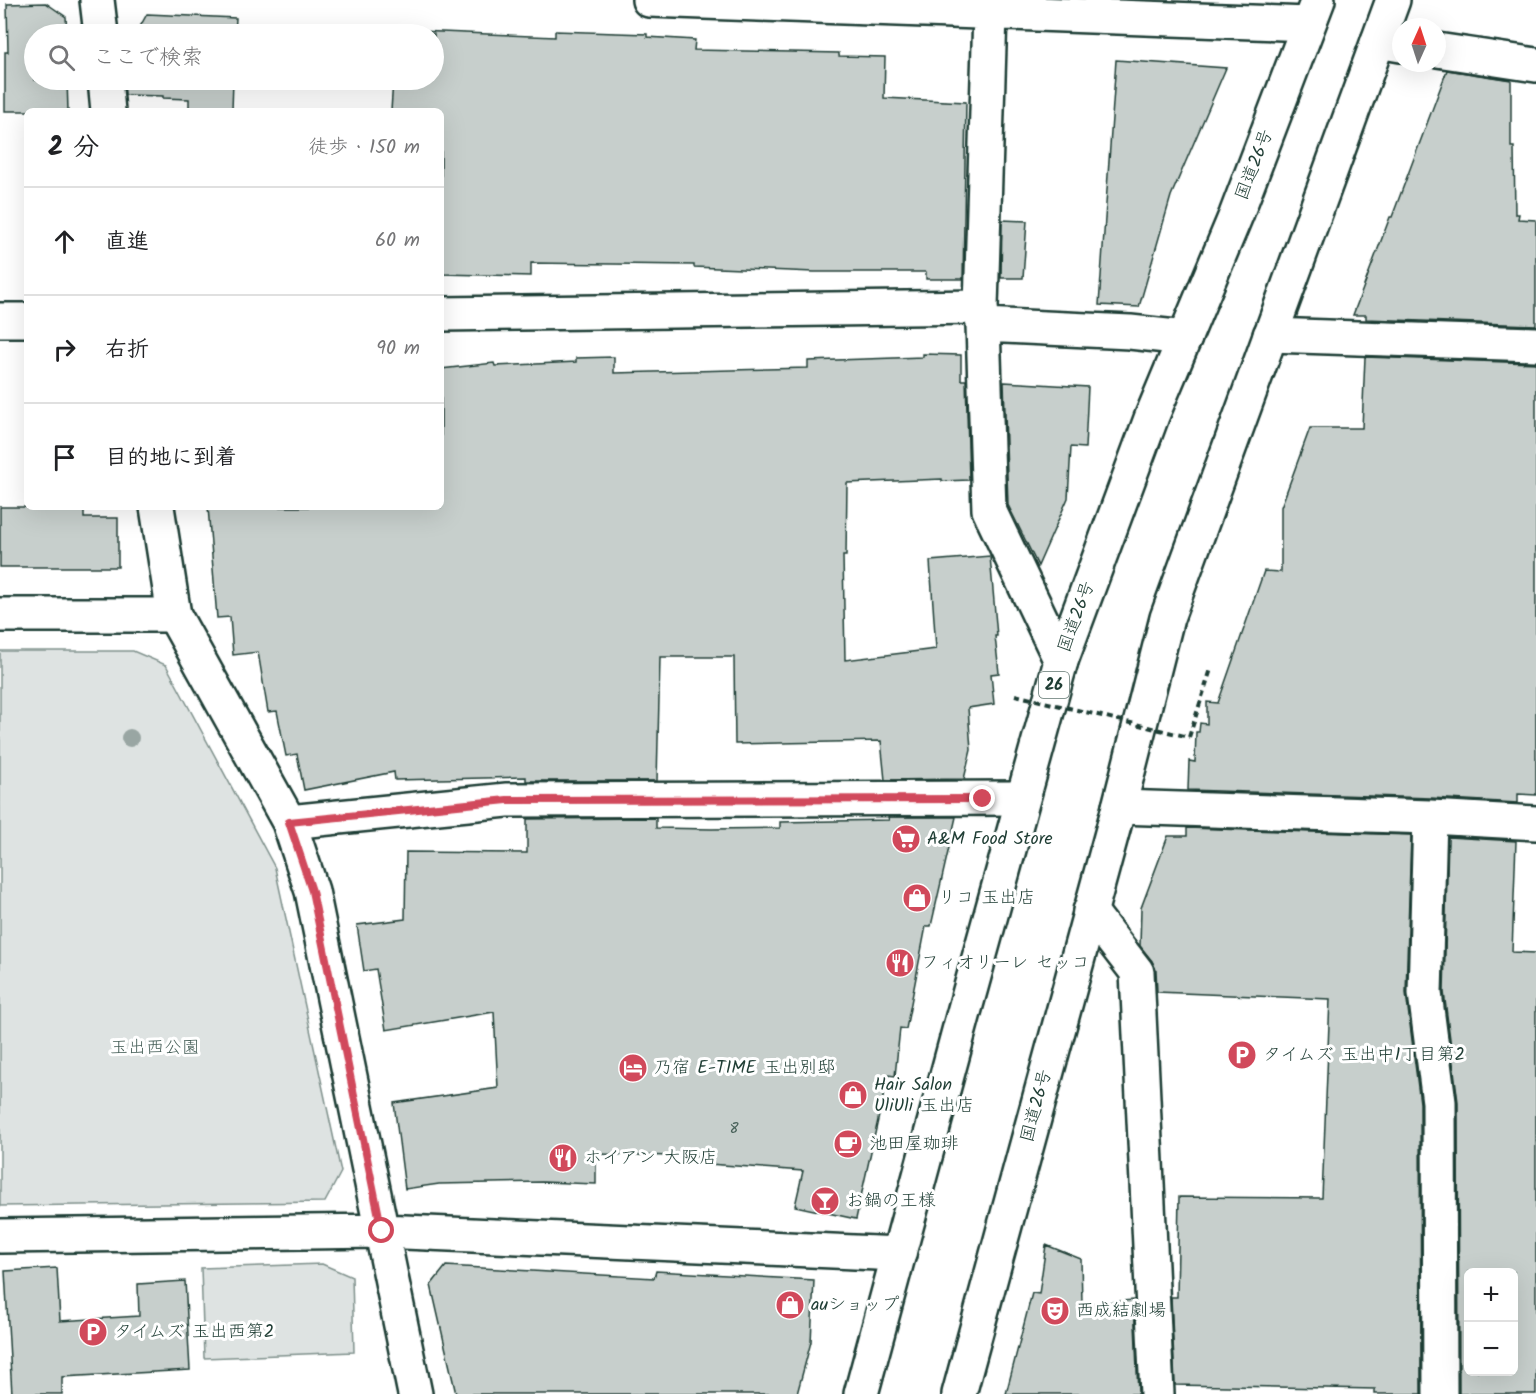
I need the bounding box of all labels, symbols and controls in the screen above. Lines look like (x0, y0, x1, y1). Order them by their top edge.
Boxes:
north arrow (1392, 18, 1446, 72)
search box (24, 24, 444, 90)
icon: search (45, 41, 78, 74)
text: ここで検索 (93, 41, 203, 76)
street label: 国道26号 (1228, 125, 1282, 205)
text: 2 分 (48, 127, 99, 169)
text: 徒歩 · 150 m (308, 132, 420, 164)
icon: ahead (48, 225, 81, 258)
text: 直進 (105, 225, 149, 260)
text: 60 m (375, 225, 420, 257)
icon: right (48, 333, 81, 366)
text: 右折 (105, 333, 149, 368)
text: 90 m (376, 333, 420, 365)
icon: arrive (48, 441, 81, 474)
text: 目的地に到着 (105, 441, 237, 476)
street label: 国道26号 (1051, 577, 1103, 657)
road number: 26 (1039, 672, 1069, 698)
route end (969, 785, 995, 811)
supermarket icon: A&M Food Store (890, 823, 922, 855)
place label: A&M Food Store (927, 825, 1053, 854)
shop icon: リコ 玉出店 (901, 882, 933, 914)
place label: リコ 玉出店 (938, 884, 1035, 913)
restaurant icon: フィオリーレ セッコ (884, 947, 916, 979)
place label: フィオリーレ セッコ (921, 949, 1090, 978)
park label: 玉出西公園 (110, 1034, 200, 1063)
parking icon: タイムズ 玉出中1丁目第2 (1226, 1039, 1258, 1071)
place label: タイムズ 玉出中1丁目第2 (1263, 1041, 1465, 1070)
hotel icon: 乃宿 E-TIME 玉出別邸 (617, 1052, 649, 1084)
place label: 乃宿 E-TIME 玉出別邸 (654, 1054, 835, 1083)
street label: 国道26号 (1013, 1066, 1061, 1146)
place label: Hair Salon UliUli 玉出店 (874, 1071, 974, 1121)
shop icon: Hair Salon UliUli 玉出店 (837, 1079, 869, 1111)
house number: 8 (729, 1117, 739, 1141)
cafe icon: 池田屋珈琲 (832, 1128, 864, 1160)
place label: 池田屋珈琲 (869, 1130, 959, 1159)
restaurant icon: ホイアン 大阪店 (547, 1142, 579, 1174)
place label: ホイアン 大阪店 (584, 1144, 717, 1173)
bar icon: お鍋の王様 (809, 1185, 841, 1217)
place label: お鍋の王様 (846, 1187, 936, 1216)
route start (368, 1217, 394, 1243)
map controls (1464, 1268, 1518, 1376)
button: + (1464, 1268, 1518, 1322)
shop icon: auショップ (774, 1289, 806, 1321)
place label: auショップ (811, 1291, 899, 1320)
theatre icon: 西成結劇場 (1039, 1295, 1071, 1327)
place label: 西成結劇場 (1076, 1297, 1166, 1326)
parking icon: タイムズ 玉出西第2 (77, 1316, 109, 1348)
place label: タイムズ 玉出西第2 (114, 1318, 274, 1347)
button: − (1464, 1322, 1518, 1376)

